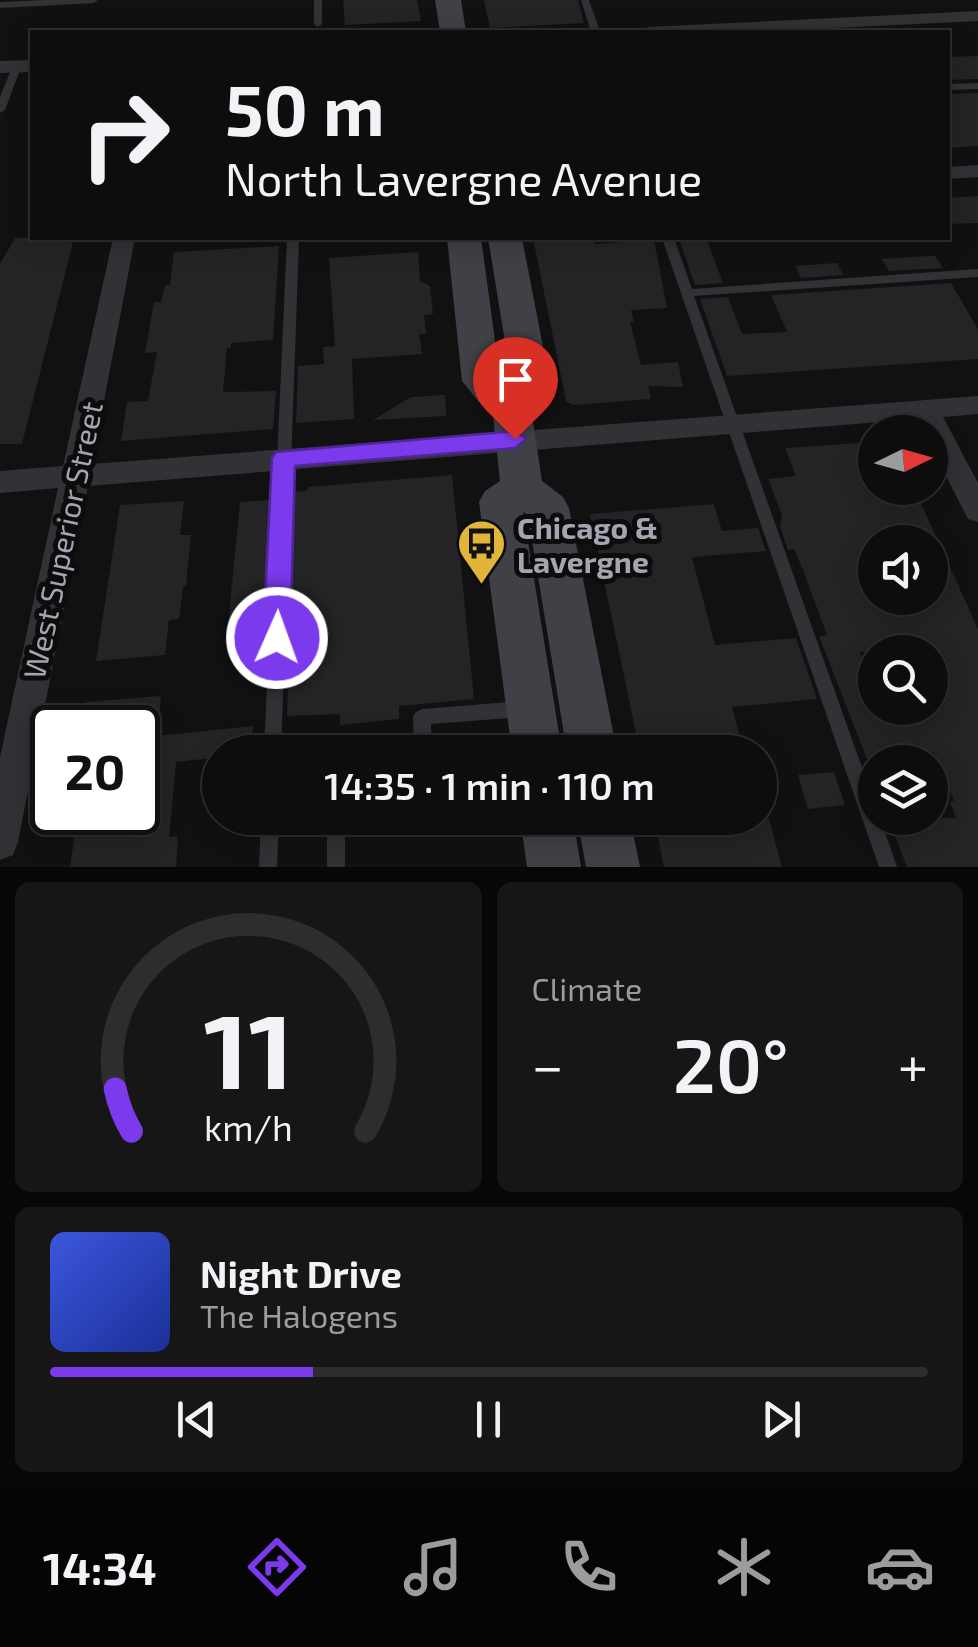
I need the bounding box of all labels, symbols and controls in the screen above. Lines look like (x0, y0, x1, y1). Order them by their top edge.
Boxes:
text: 50 m (225, 66, 385, 150)
icon: right (60, 70, 190, 200)
text: North Lavergne Avenue (225, 151, 702, 205)
pin (473, 337, 558, 440)
icon: arrive (488, 352, 543, 407)
street label: West Superior Street (15, 398, 109, 682)
north arrow (858, 415, 948, 505)
map controls (858, 415, 948, 835)
place label: Chicago & Lavergne (517, 509, 658, 579)
bus stop icon: Chicago & Lavergne (456, 518, 508, 586)
button: sound (858, 525, 948, 615)
position arrow (225, 586, 329, 690)
button: search (858, 635, 948, 725)
speed limit sign: 20 (30, 705, 160, 835)
button: layers (858, 745, 948, 835)
text: 14:35 · 1 min · 110 m (324, 762, 655, 808)
text: Climate (532, 969, 642, 1007)
text: 11 (203, 985, 293, 1110)
text: 20° (673, 1018, 789, 1108)
text: − (532, 1031, 564, 1097)
text: + (898, 1031, 928, 1097)
text: km/h (204, 1105, 293, 1148)
text: Night Drive (200, 1250, 402, 1296)
text: The Halogens (200, 1296, 398, 1334)
icon: previous (169, 1392, 224, 1447)
icon: pause (461, 1392, 516, 1447)
icon: next (754, 1392, 809, 1447)
icon: directions (242, 1532, 312, 1602)
icon: music (398, 1532, 468, 1602)
icon: phone (554, 1532, 624, 1602)
icon: climate (709, 1532, 779, 1602)
icon: car (865, 1532, 935, 1602)
text: 14:34 (43, 1540, 157, 1594)

